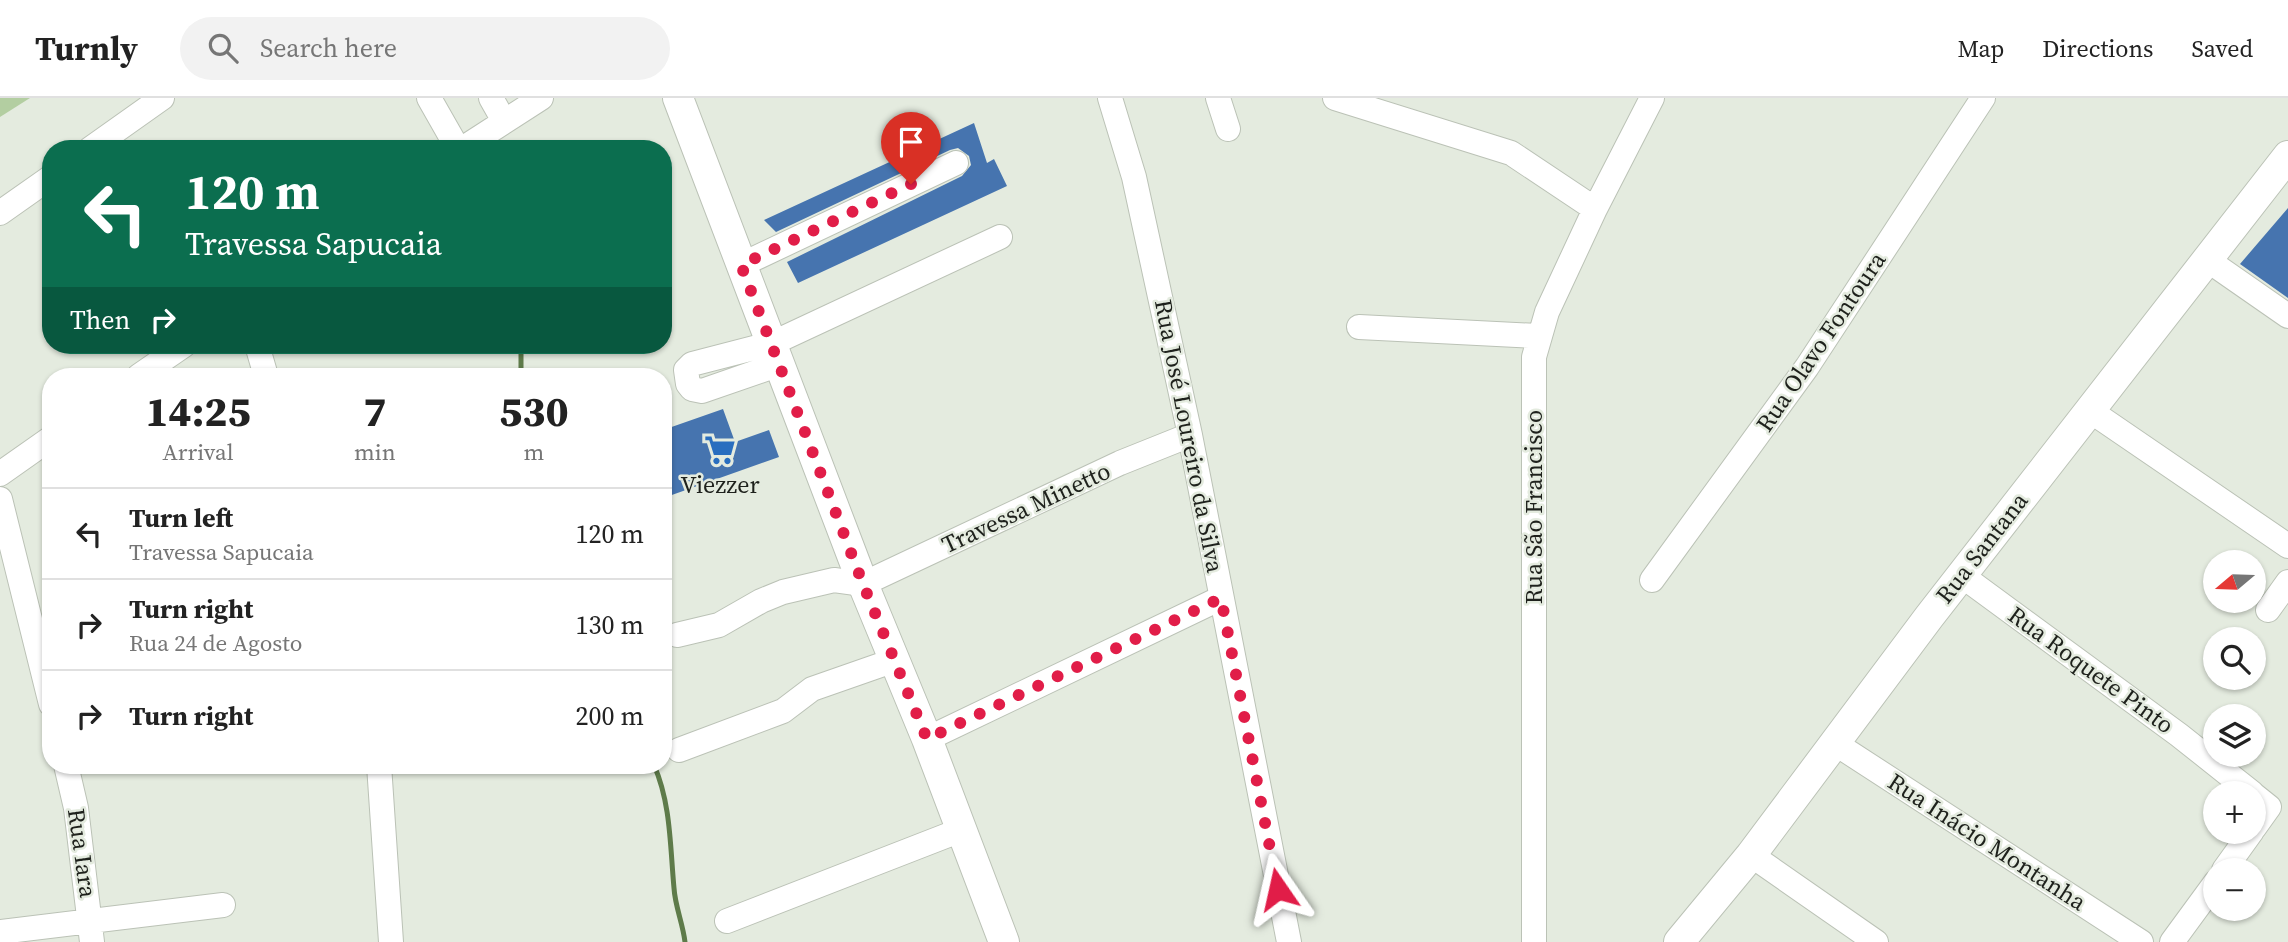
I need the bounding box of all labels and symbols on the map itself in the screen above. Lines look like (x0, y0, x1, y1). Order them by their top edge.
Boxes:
pin (881, 112, 941, 184)
street label: Rua Olavo Fontoura (1748, 245, 1894, 438)
street label: Rua José Loureiro da Silva (1147, 296, 1232, 576)
street label: Rua São Francisco (1517, 410, 1550, 604)
supermarket icon: Viezzer (703, 433, 737, 467)
street label: Travessa Minetto (936, 454, 1115, 561)
place label: Viezzer (680, 468, 760, 501)
street label: Rua Santana (1928, 485, 2036, 610)
north arrow (2203, 550, 2266, 612)
street label: Rua Roquete Pinto (2002, 598, 2181, 741)
street label: Rua Inácio Montanha (1882, 765, 2093, 919)
street label: Rua Iara (60, 806, 105, 900)
position arrow (1241, 852, 1315, 926)

